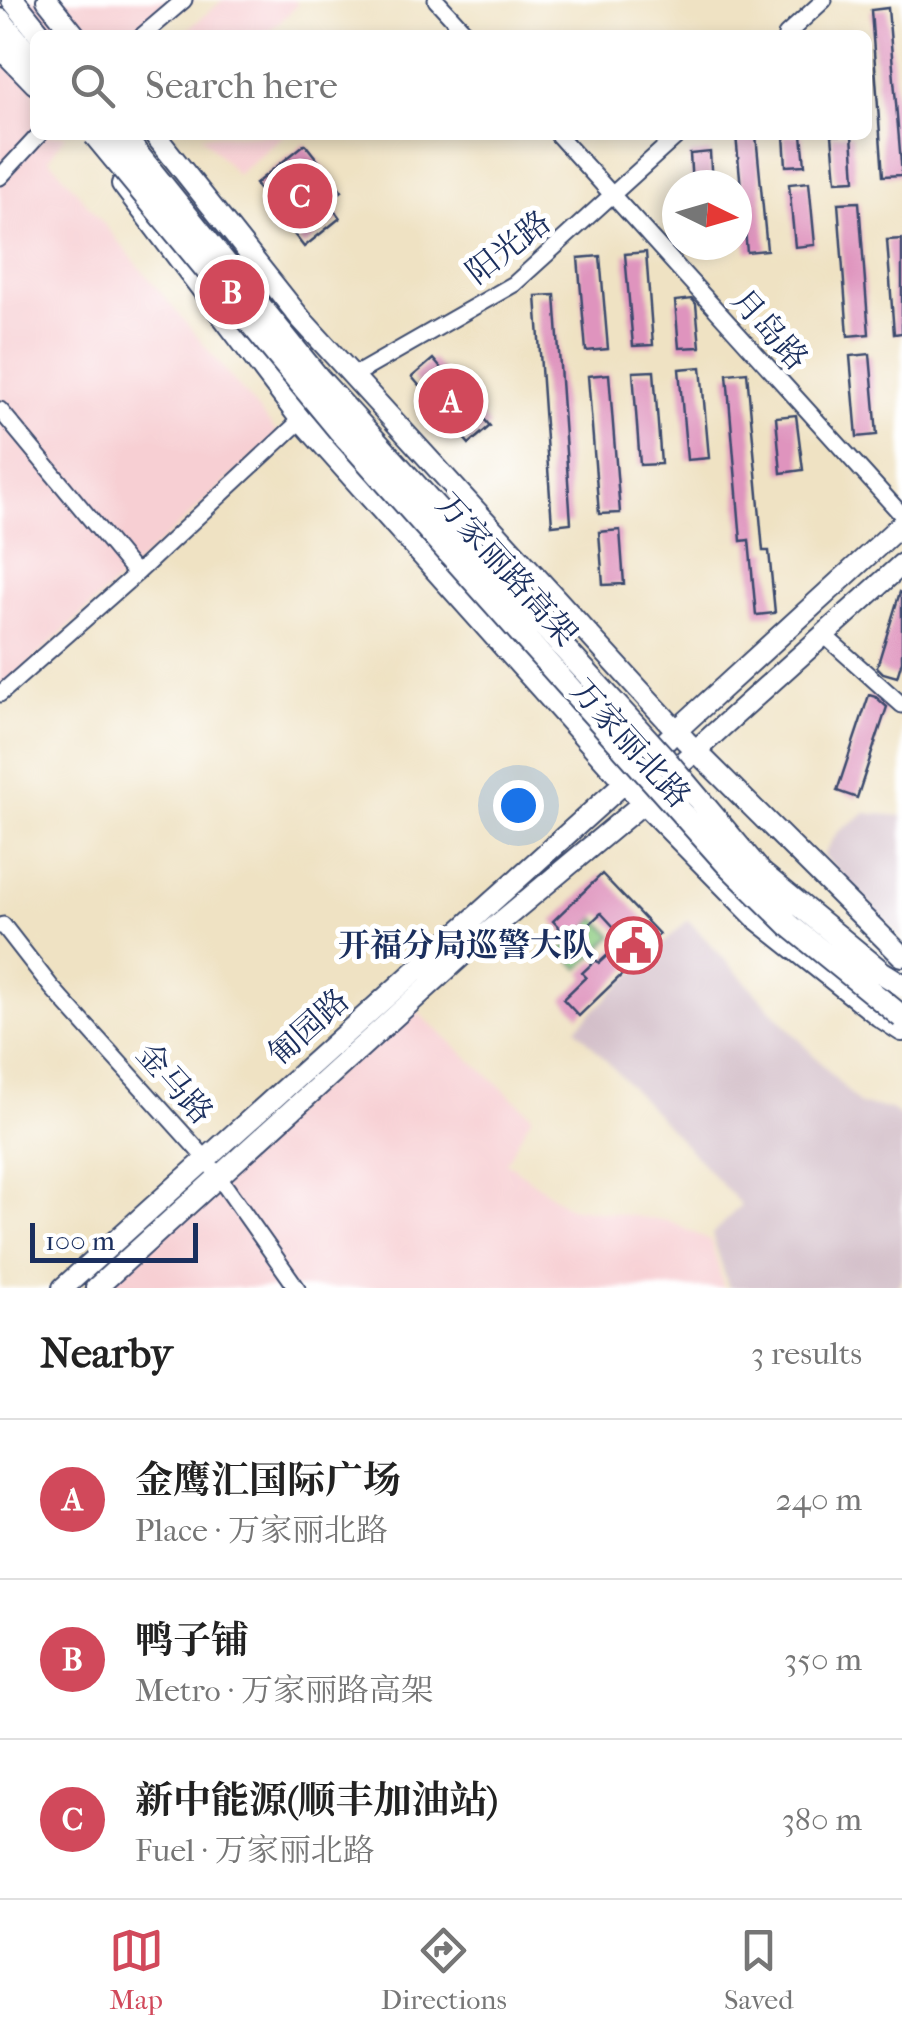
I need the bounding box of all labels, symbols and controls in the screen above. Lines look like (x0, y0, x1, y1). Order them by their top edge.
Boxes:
search box (30, 30, 872, 140)
icon: search (65, 58, 120, 113)
text: Search here (145, 63, 338, 108)
pin: C (268, 158, 332, 234)
north arrow (662, 170, 752, 260)
street label: 阳光路 (459, 203, 558, 292)
pin: B (200, 254, 264, 330)
street label: 月岛路 (724, 281, 816, 377)
pin: A (418, 364, 484, 438)
street label: 万家丽路高架 (429, 486, 585, 653)
street label: 万家丽北路 (563, 671, 698, 815)
your location (493, 780, 544, 831)
public building icon: 开福分局巡警大队 (603, 915, 663, 975)
place label: 开福分局巡警大队 (338, 927, 594, 964)
street label: 匍园路 (260, 981, 356, 1073)
street label: 金马路 (129, 1035, 221, 1131)
scale bar (30, 1218, 198, 1262)
text: 100 m (45, 1224, 115, 1257)
text: Nearby (40, 1329, 172, 1378)
text: 3 results (751, 1335, 862, 1372)
text: 金鹰汇国际广场 (135, 1458, 401, 1503)
text: A (62, 1481, 83, 1518)
text: 240 m (776, 1481, 862, 1518)
text: Place · 万家丽北路 (135, 1512, 388, 1549)
text: 鸭子铺 (135, 1618, 249, 1663)
text: B (62, 1641, 83, 1678)
text: 350 m (784, 1641, 862, 1678)
text: Metro · 万家丽路高架 (135, 1672, 433, 1709)
text: 新中能源(顺丰加油站) (135, 1778, 498, 1823)
text: C (62, 1801, 83, 1838)
text: 380 m (782, 1801, 862, 1838)
text: Fuel · 万家丽北路 (135, 1832, 375, 1869)
tab: Map (109, 1923, 164, 2016)
tab: Directions (381, 1923, 507, 2016)
tab: Saved (724, 1923, 793, 2016)

